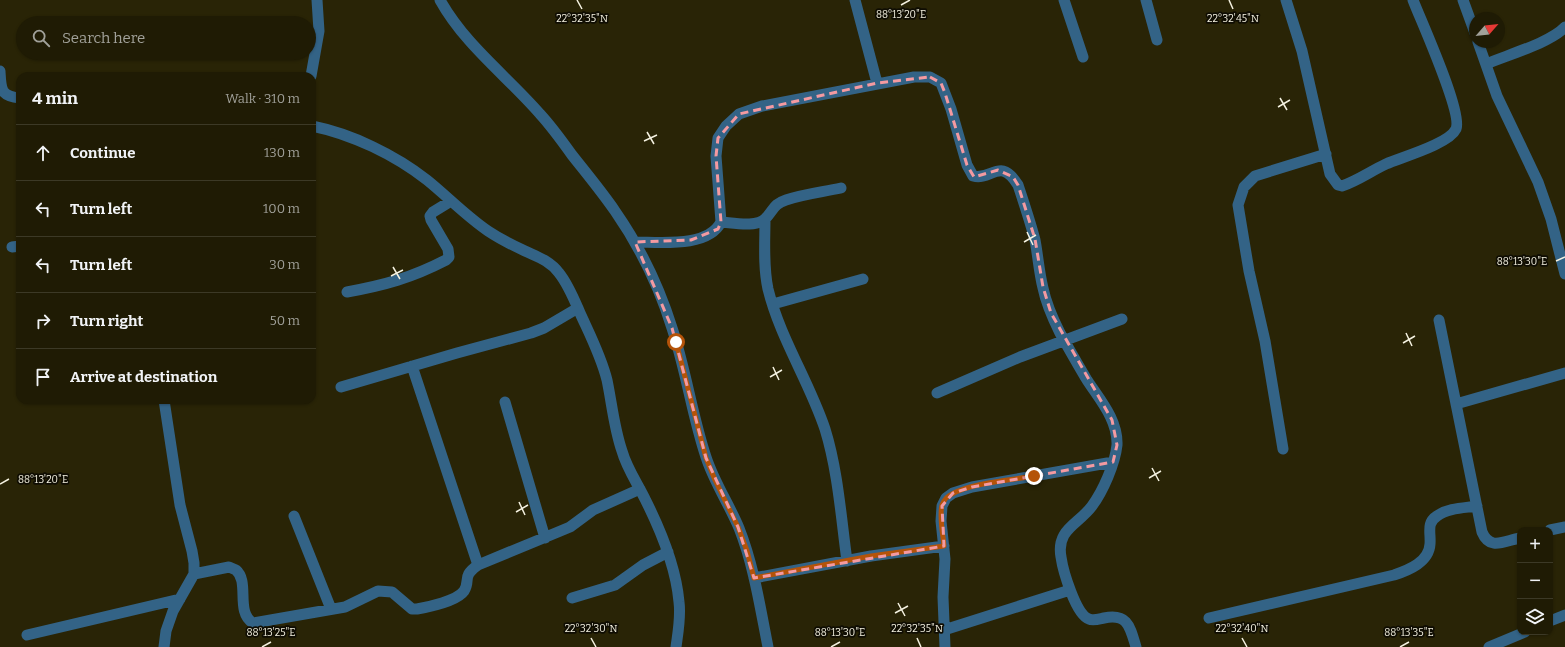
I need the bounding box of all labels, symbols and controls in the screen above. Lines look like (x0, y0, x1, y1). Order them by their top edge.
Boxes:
text: 88°13'20"E (876, 9, 926, 21)
north arrow (1469, 12, 1505, 48)
text: 22°32'35"N (556, 13, 608, 25)
text: 22°32'45"N (1207, 13, 1259, 25)
search box (16, 16, 316, 60)
icon: search (30, 27, 52, 49)
text: Search here (62, 29, 145, 47)
text: 4 min (32, 88, 78, 109)
text: Walk · 310 m (226, 91, 300, 106)
icon: ahead (32, 142, 54, 164)
text: Continue (70, 144, 136, 162)
text: 130 m (264, 145, 300, 160)
icon: left (32, 198, 54, 220)
text: Turn left (70, 200, 132, 218)
text: 100 m (263, 201, 300, 216)
icon: left (32, 254, 54, 276)
text: Turn left (70, 256, 132, 274)
text: 88°13'30"E (1497, 256, 1547, 268)
text: 30 m (269, 257, 300, 272)
icon: right (32, 310, 54, 332)
text: Turn right (70, 312, 143, 330)
text: 50 m (270, 313, 300, 328)
route start (667, 333, 685, 351)
icon: arrive (32, 366, 54, 388)
text: Arrive at destination (70, 368, 217, 386)
route end (1025, 467, 1043, 485)
text: 88°13'20"E (18, 474, 68, 486)
map controls (1517, 527, 1553, 635)
button: + (1517, 527, 1553, 563)
button: − (1517, 563, 1553, 599)
button: layers (1517, 599, 1553, 635)
text: 22°32'30"N (565, 623, 617, 635)
text: 22°32'35"N (891, 623, 943, 635)
text: 22°32'40"N (1216, 623, 1268, 635)
text: 88°13'25"E (246, 627, 296, 639)
text: 88°13'30"E (815, 627, 865, 639)
text: 88°13'35"E (1384, 627, 1434, 639)

